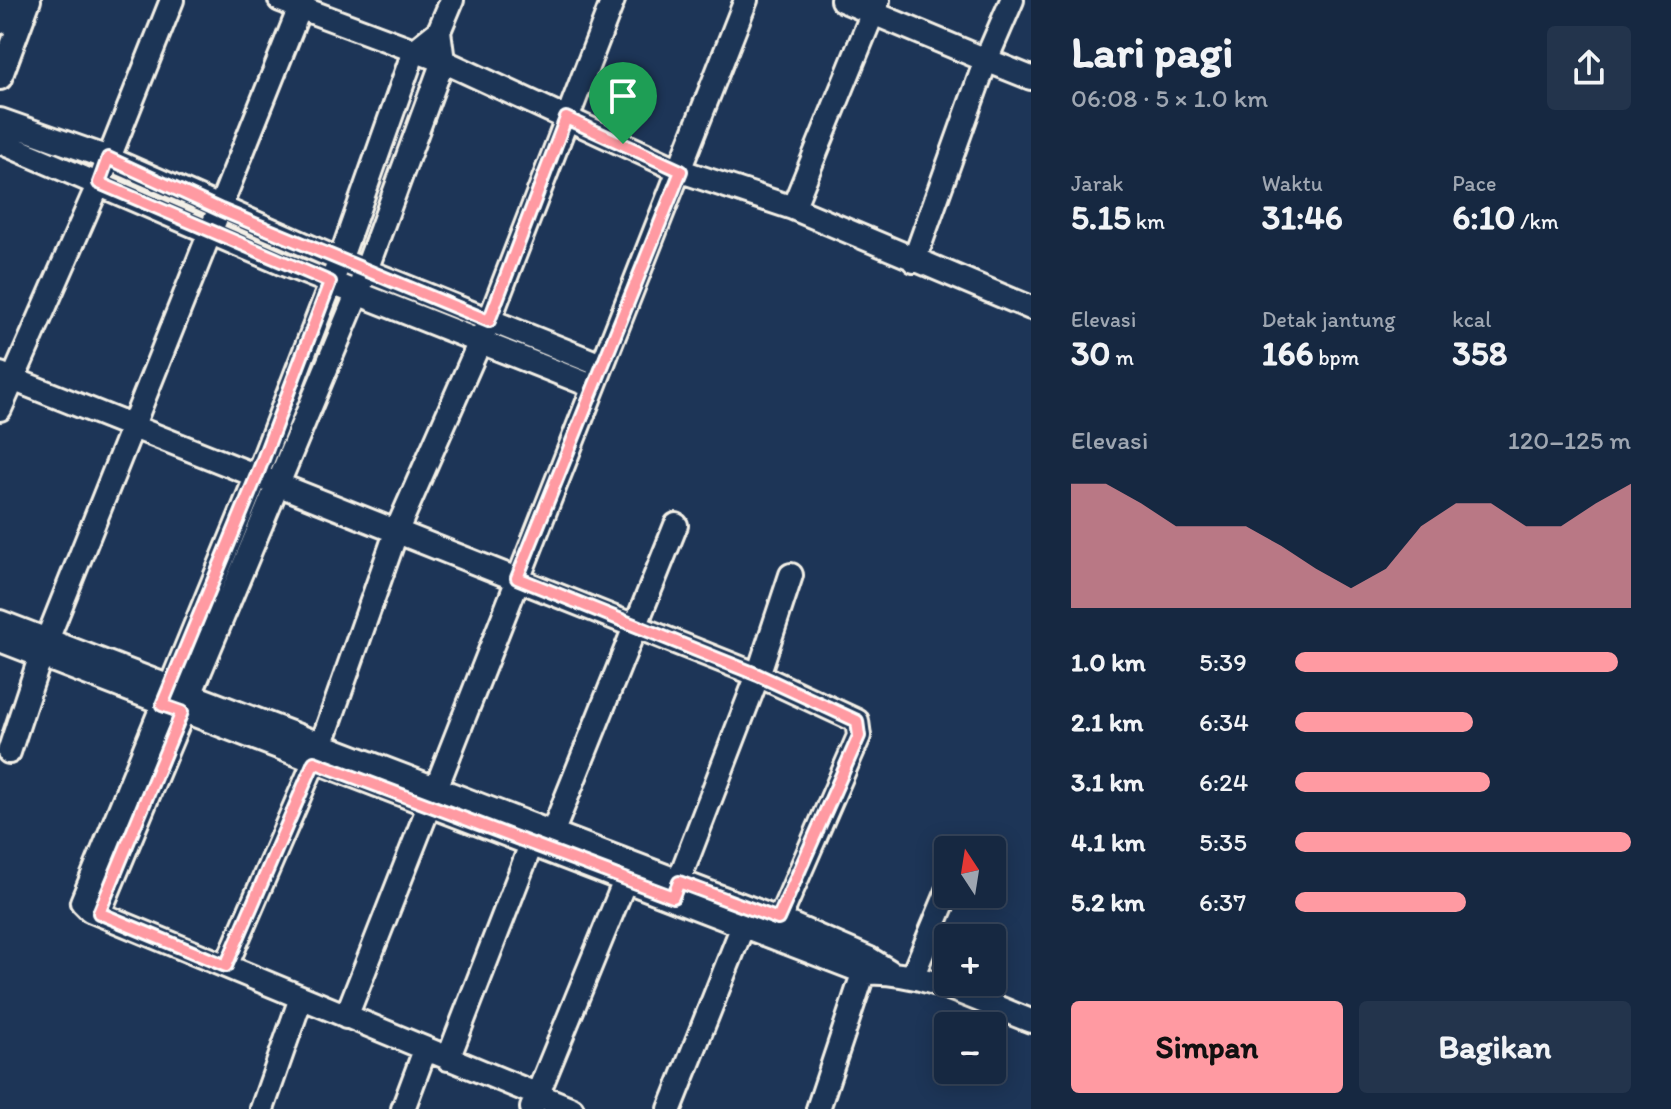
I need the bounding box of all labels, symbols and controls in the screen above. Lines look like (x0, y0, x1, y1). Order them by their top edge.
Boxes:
text: Lari pagi (1071, 25, 1233, 78)
button: share (1547, 26, 1631, 110)
pin (589, 62, 657, 144)
icon: arrive (601, 74, 645, 118)
text: 06:08 · 5 × 1.0 km (1071, 82, 1268, 114)
text: Jarak (1071, 170, 1124, 197)
text: Waktu (1262, 170, 1323, 197)
text: Pace (1452, 170, 1496, 197)
text: 5.15 (1071, 197, 1131, 238)
text: 31:46 (1262, 197, 1343, 238)
text: 6:10 (1452, 197, 1515, 238)
text: km (1131, 208, 1165, 235)
text: /km (1515, 208, 1559, 235)
text: Elevasi (1071, 306, 1136, 333)
text: Detak jantung (1262, 306, 1395, 333)
text: kcal (1452, 306, 1491, 333)
text: 30 (1071, 333, 1110, 374)
text: 166 (1262, 333, 1313, 374)
text: 358 (1452, 333, 1507, 374)
text: m (1110, 344, 1134, 371)
text: bpm (1313, 344, 1359, 371)
text: Elevasi (1071, 424, 1148, 456)
text: 120–125 m (1508, 424, 1631, 456)
text: 1.0 km (1071, 646, 1146, 678)
text: 5:39 (1199, 646, 1247, 678)
text: 2.1 km (1071, 706, 1143, 738)
text: 6:34 (1199, 706, 1249, 738)
text: 3.1 km (1071, 766, 1144, 798)
text: 6:24 (1199, 766, 1248, 798)
text: 4.1 km (1071, 826, 1145, 858)
text: 5:35 (1199, 826, 1247, 858)
north arrow (934, 836, 1006, 908)
map controls (934, 836, 1006, 1084)
text: 5.2 km (1071, 886, 1145, 918)
text: 6:37 (1199, 886, 1246, 918)
button: + (934, 924, 1006, 996)
button: Simpan (1071, 1001, 1343, 1093)
button: Bagikan (1359, 1001, 1631, 1093)
button: − (934, 1012, 1006, 1084)

